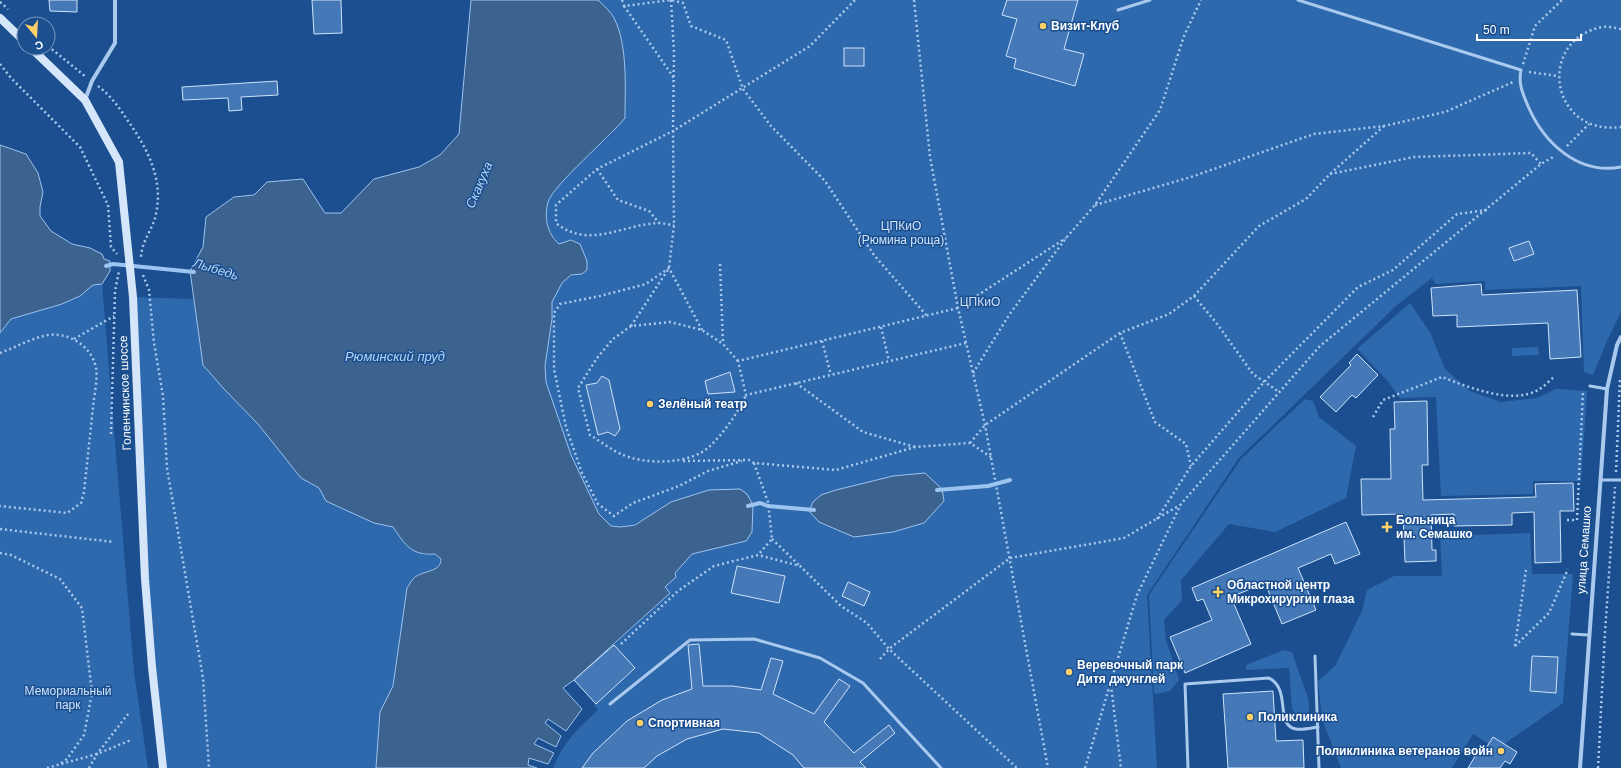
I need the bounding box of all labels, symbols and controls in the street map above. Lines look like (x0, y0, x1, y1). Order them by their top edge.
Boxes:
north arrow (16, 16, 56, 56)
scale bar (1477, 16, 1581, 42)
place label: Визит-Клуб (1051, 19, 1119, 33)
marker: Визит-Клуб (1038, 21, 1048, 31)
text: 50 m (1483, 23, 1510, 37)
text: С (33, 39, 45, 52)
water label: Скакуха (463, 160, 495, 210)
park label: ЦПКиО (Рюмина роща) (858, 219, 944, 247)
water label: Лыбедь (190, 255, 241, 283)
park label: ЦПКиО (960, 295, 1000, 309)
street label: Голенчинское шоссе (116, 335, 134, 451)
water label: Рюминский пруд (345, 349, 445, 364)
place label: Зелёный театр (658, 397, 747, 411)
marker: Зелёный театр (645, 399, 655, 409)
street label: улица Семашко (1574, 505, 1594, 595)
place label: Больница им. Семашко (1396, 513, 1473, 541)
marker: Больница им. Семашко (1381, 521, 1393, 533)
place label: Областной центр Микрохирургии глаза (1227, 578, 1355, 606)
marker: Областной центр Микрохирургии глаза (1212, 586, 1224, 598)
place label: Веревочный парк Дитя джунглей (1077, 658, 1184, 686)
marker: Веревочный парк Дитя джунглей (1064, 667, 1074, 677)
park label: Мемориальный парк (25, 684, 112, 712)
place label: Поликлиника (1258, 710, 1337, 724)
marker: Поликлиника (1245, 712, 1255, 722)
place label: Спортивная (648, 716, 720, 730)
marker: Спортивная (635, 718, 645, 728)
place label: Поликлиника ветеранов войн (1316, 744, 1493, 758)
marker: Поликлиника ветеранов войн (1496, 746, 1506, 756)

